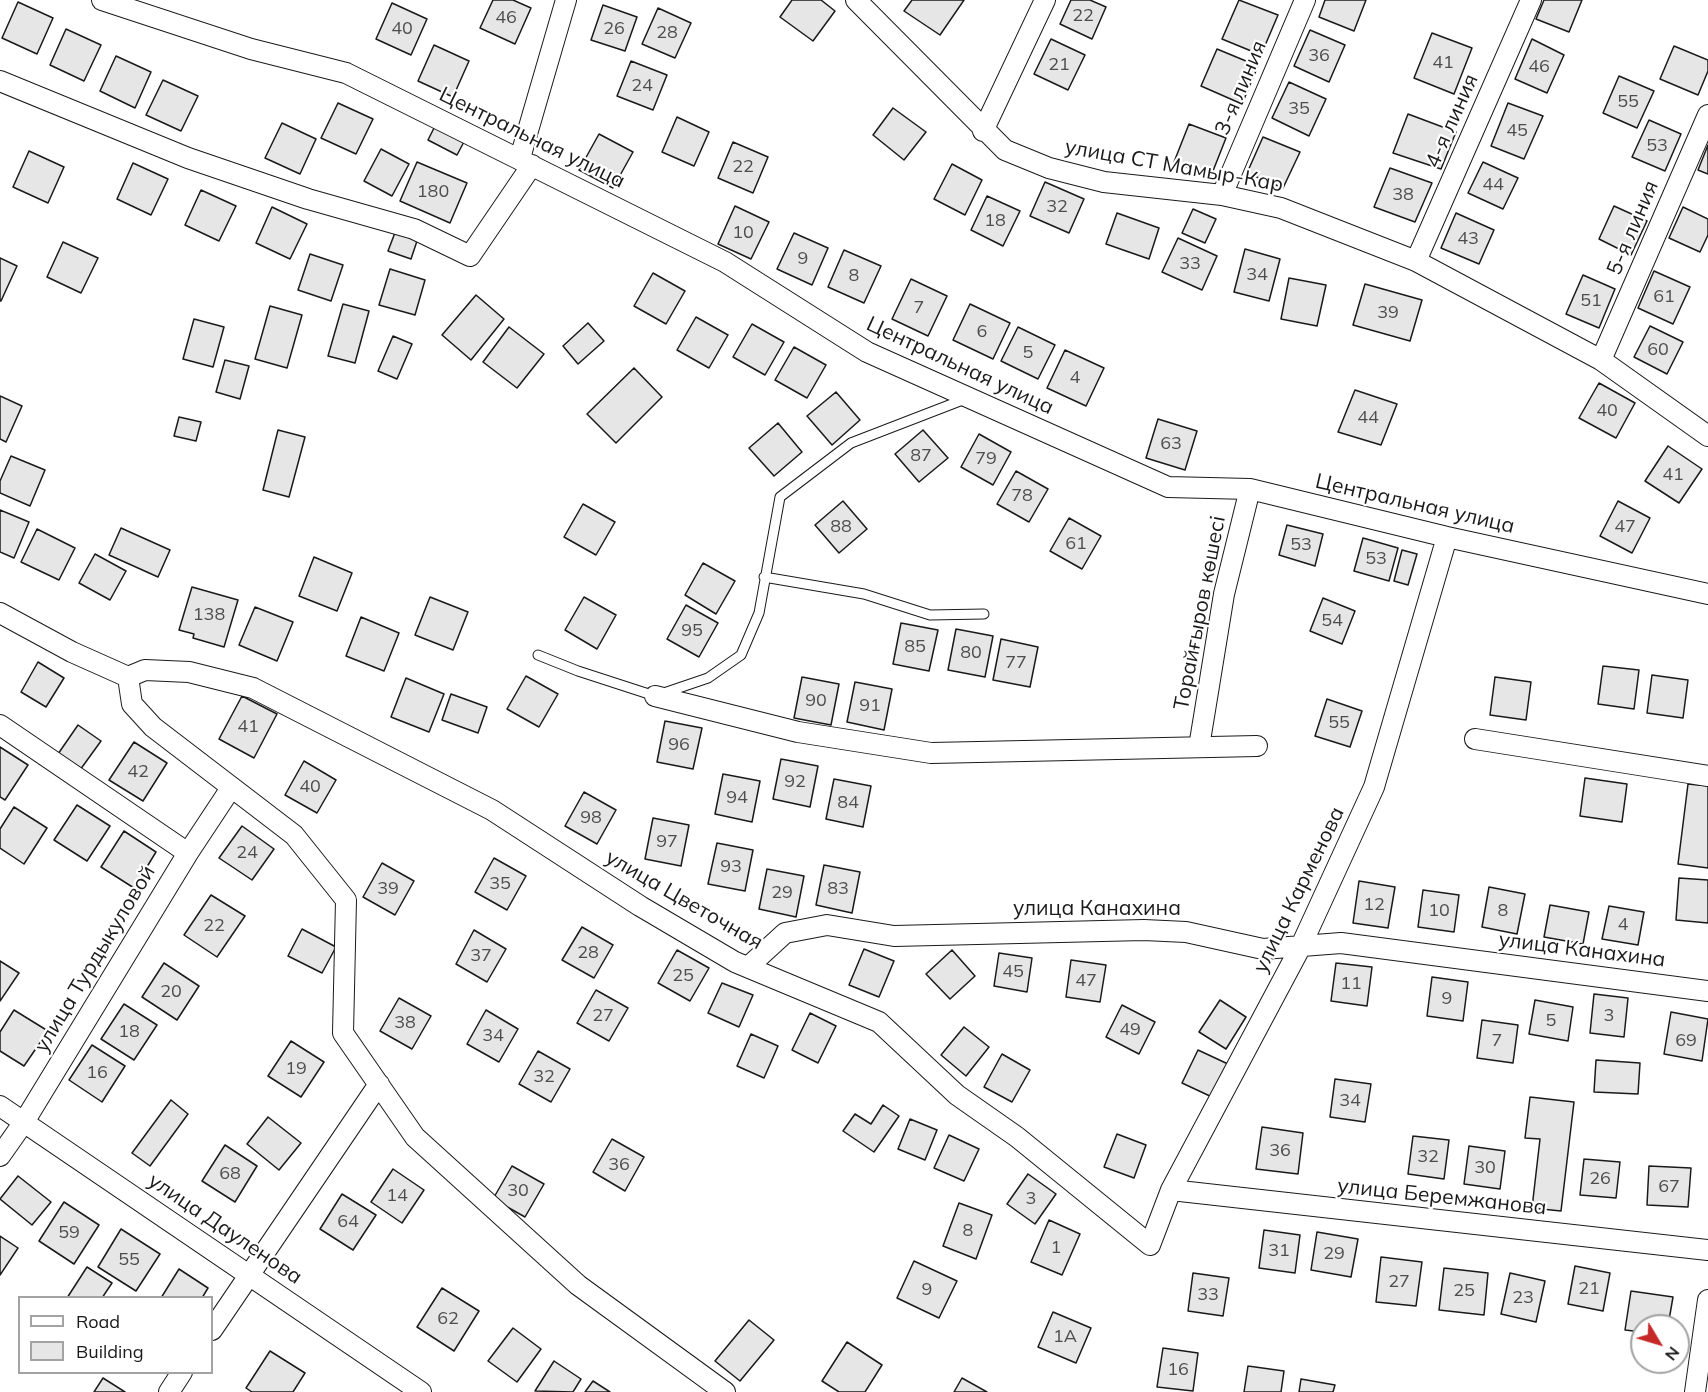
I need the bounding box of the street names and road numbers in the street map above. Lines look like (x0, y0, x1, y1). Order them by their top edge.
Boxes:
street label: 3-я линия (1210, 37, 1272, 139)
street label: 4-я линия (1420, 70, 1484, 172)
street label: Центральная улица (435, 82, 629, 194)
street label: улица СТ Мамыр-Кар (1063, 134, 1285, 198)
street label: 5-я линия (1602, 177, 1664, 279)
street label: Центральная улица (862, 312, 1058, 420)
street label: Центральная улица (1313, 469, 1517, 539)
street label: Торайғыров көшесі (1169, 514, 1231, 712)
street label: улица Карменова (1248, 803, 1350, 977)
street label: улица Цветочная (601, 845, 767, 955)
street label: улица Турдыкуловой (29, 861, 161, 1057)
street label: улица Канахина (1013, 896, 1181, 922)
street label: улица Канахина (1497, 927, 1667, 973)
street label: улица Дауленова (143, 1168, 307, 1290)
street label: улица Беремжанова (1336, 1173, 1548, 1221)

